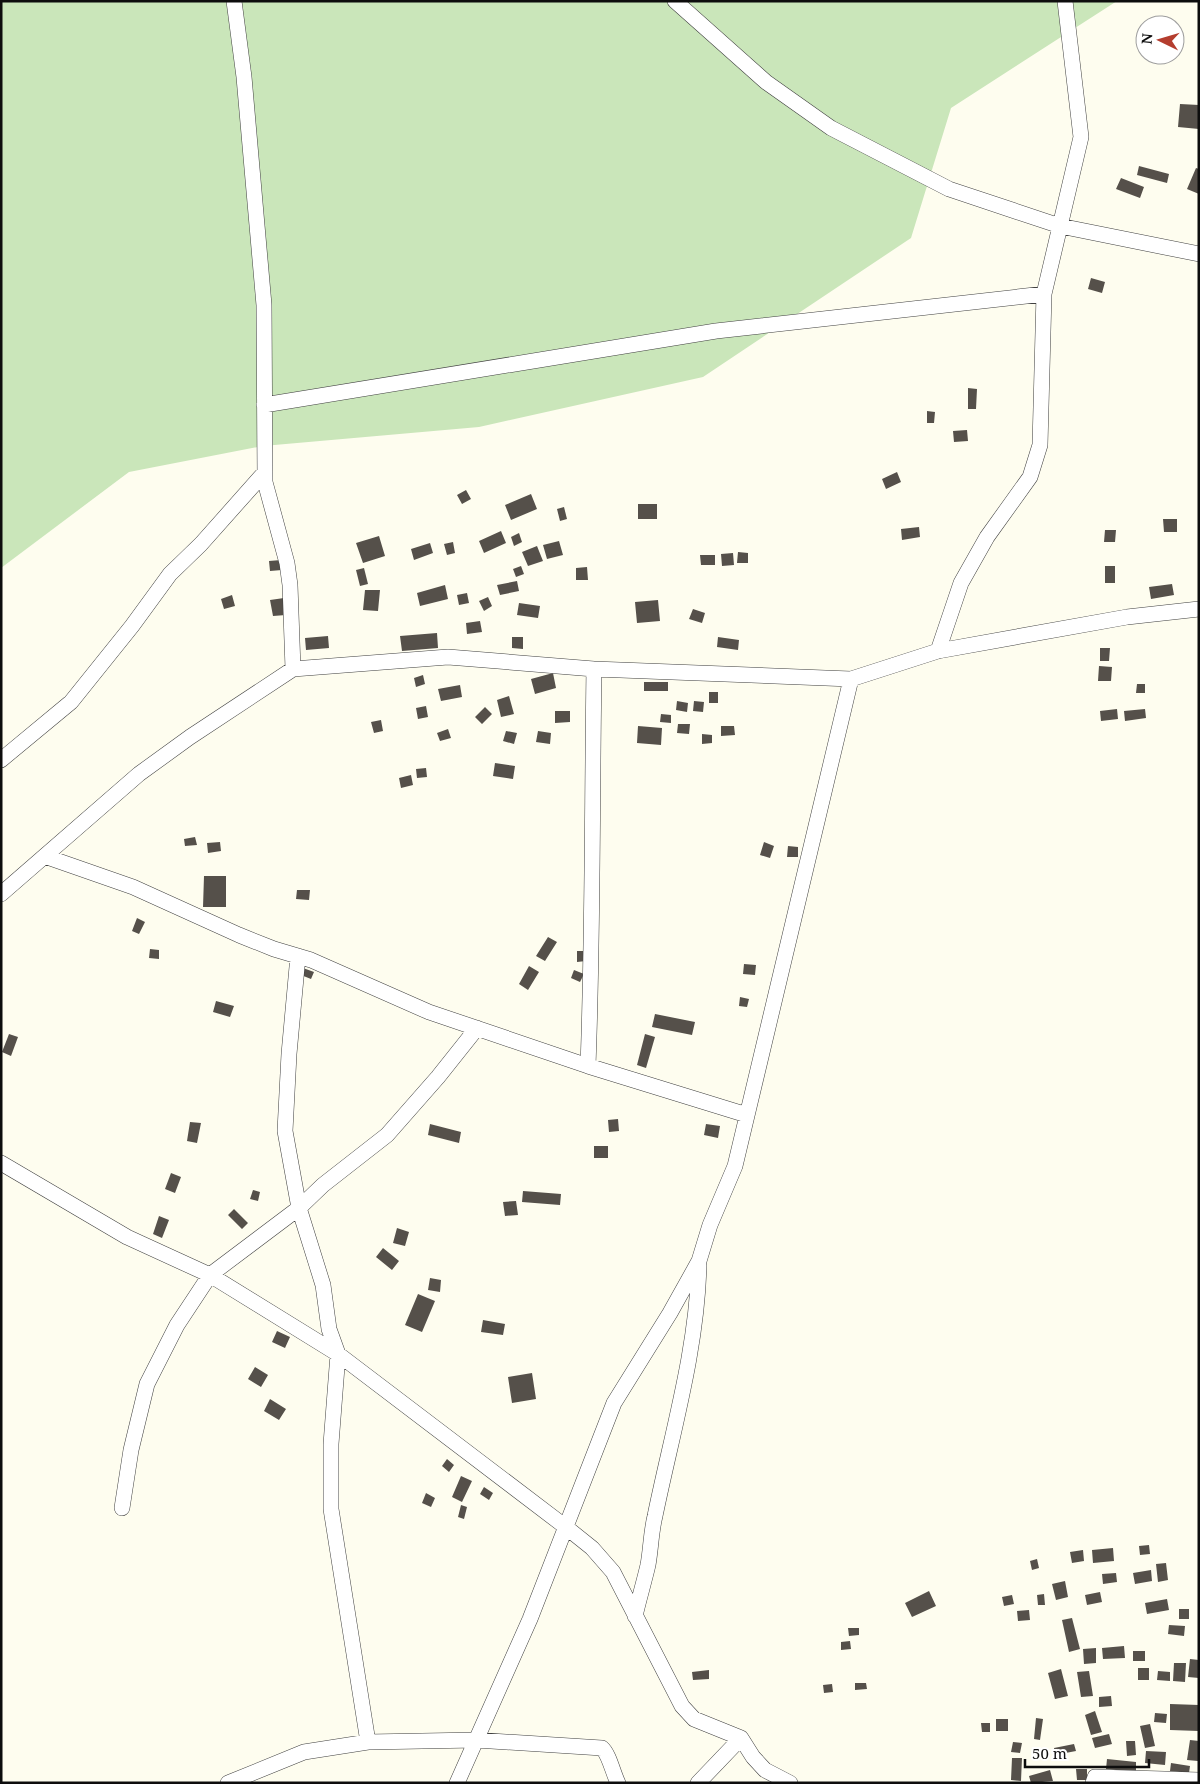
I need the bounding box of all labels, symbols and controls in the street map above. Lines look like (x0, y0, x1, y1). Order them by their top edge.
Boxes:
north arrow (1135, 15, 1185, 65)
text: N (1137, 32, 1156, 45)
scale bar (1025, 1736, 1149, 1768)
text: 50 m (1032, 1743, 1067, 1763)

